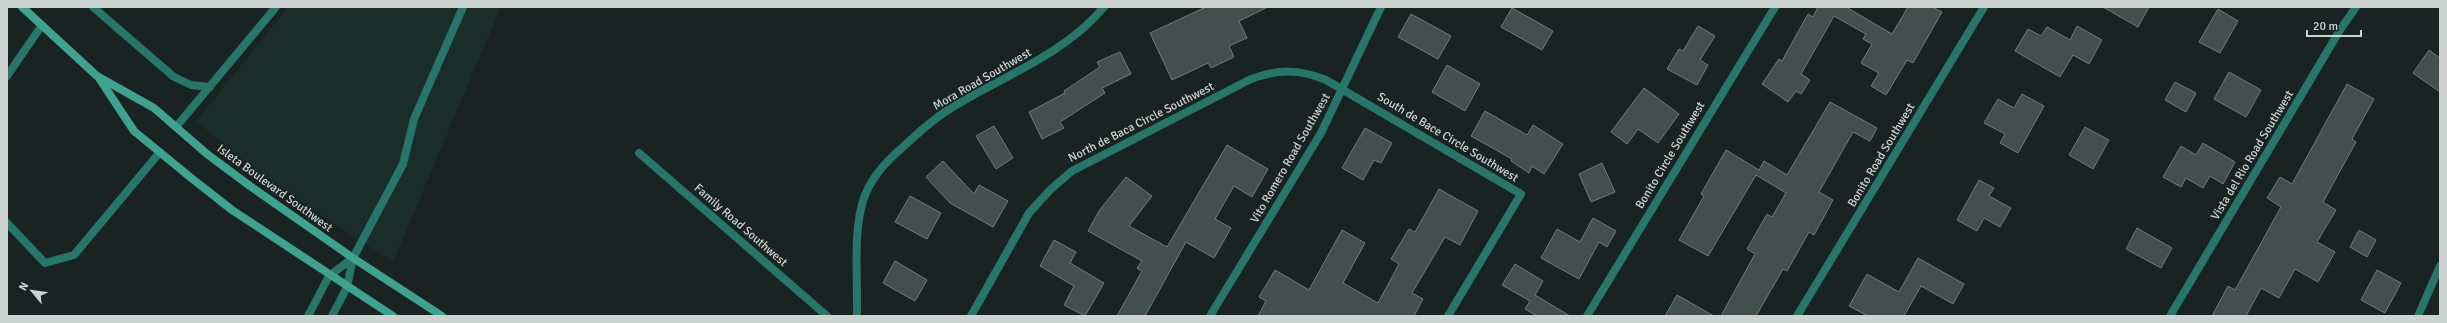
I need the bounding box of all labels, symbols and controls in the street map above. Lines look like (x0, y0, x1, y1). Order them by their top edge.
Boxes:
scale bar (2307, 12, 2361, 38)
text: 20 m (2313, 19, 2338, 34)
street label: Mora Road Southwest (930, 45, 1034, 114)
street label: North de Baca Circle Southwest (1066, 79, 1217, 166)
street label: Vista del Rio Road Southwest (2208, 88, 2297, 223)
street label: South de Bace Circle Southwest (1375, 89, 1521, 186)
street label: Vito Romero Road Southwest (1247, 91, 1334, 226)
street label: Bonito Circle Southwest (1632, 99, 1708, 212)
street label: Bonito Road Southwest (1844, 101, 1918, 210)
street label: Isleta Boulevard Southwest (214, 141, 335, 235)
street label: Family Road Southwest (691, 181, 790, 270)
north arrow (12, 271, 52, 311)
text: N (16, 280, 31, 293)

